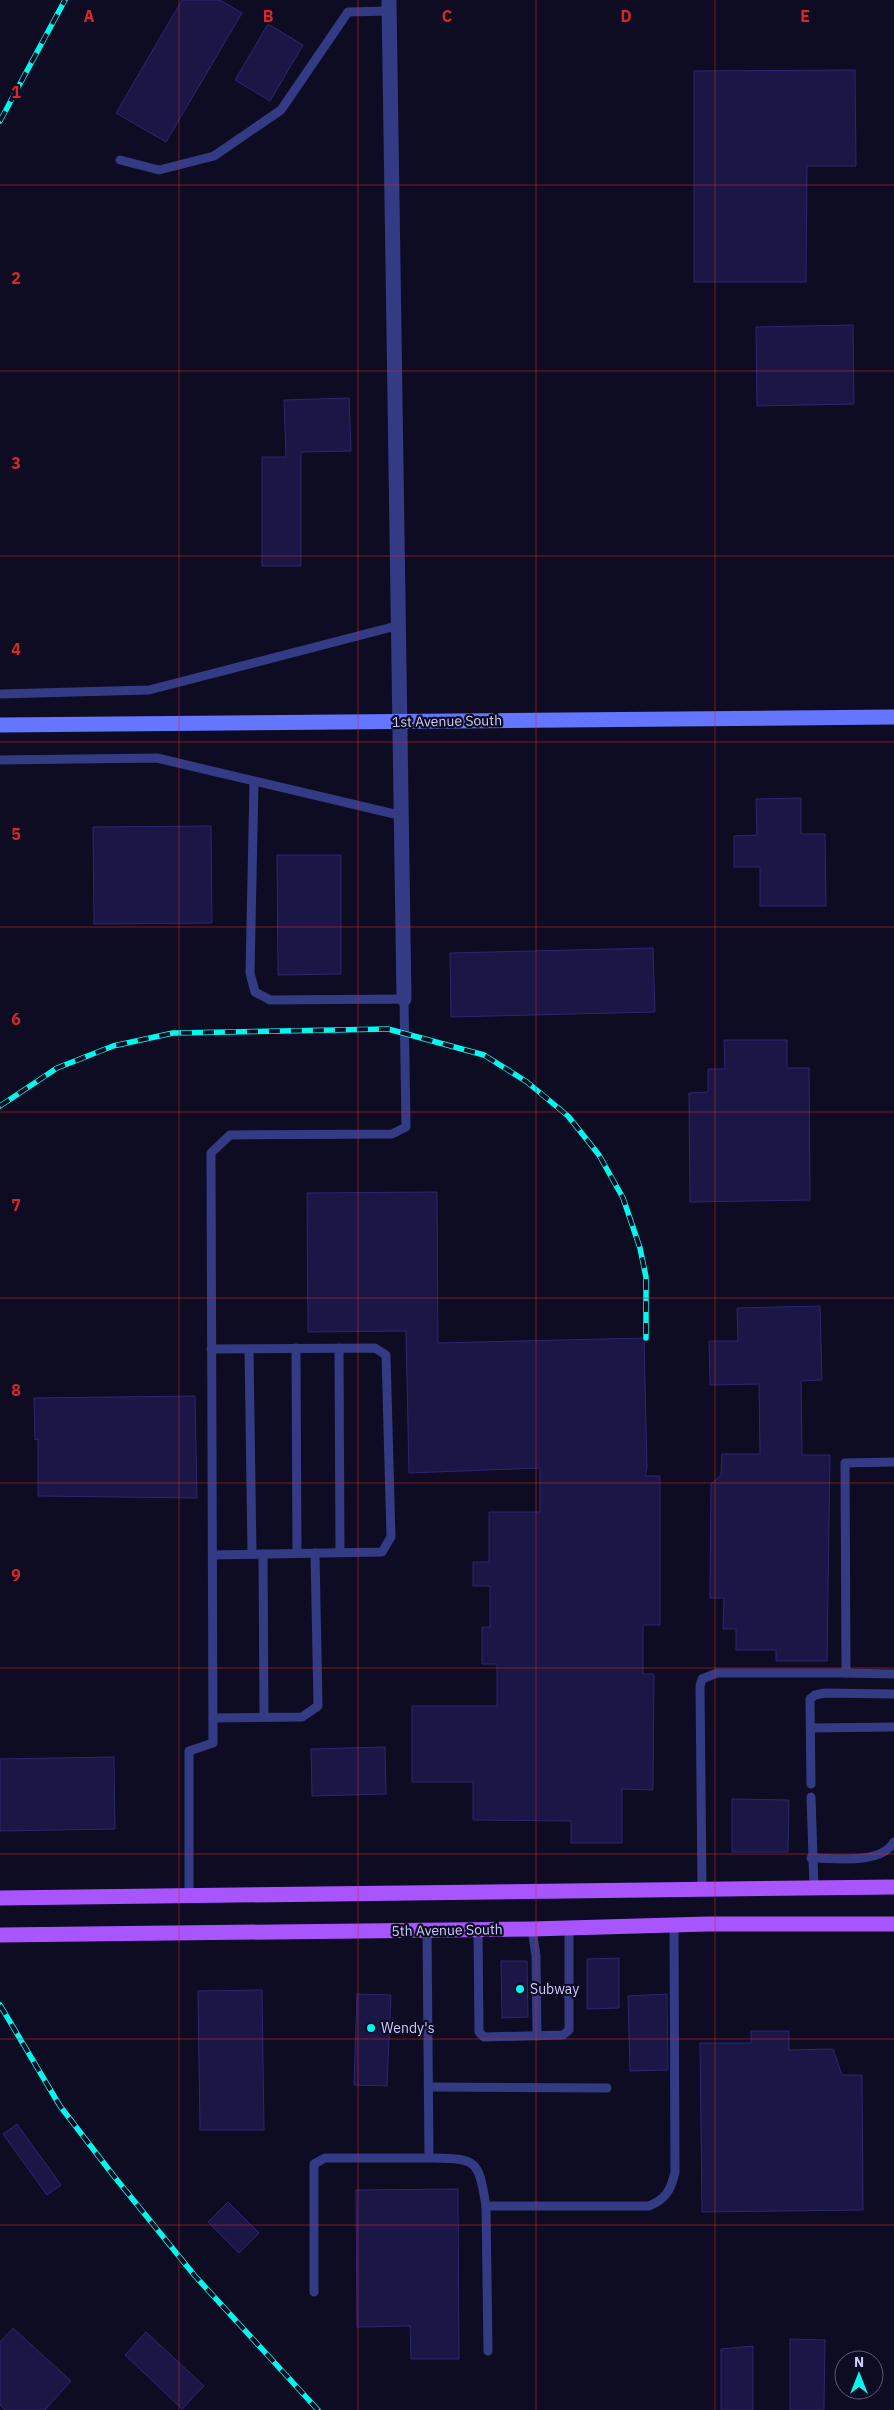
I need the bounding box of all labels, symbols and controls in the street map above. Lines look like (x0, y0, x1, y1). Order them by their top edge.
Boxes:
text: A (84, 6, 95, 26)
text: B (263, 6, 274, 26)
text: C (442, 6, 452, 26)
text: D (620, 6, 632, 26)
text: E (800, 6, 810, 26)
text: 1 (11, 82, 21, 102)
text: 2 (11, 268, 21, 288)
text: 3 (11, 453, 21, 473)
text: 4 (11, 639, 21, 659)
street label: 1st Avenue South (392, 711, 502, 731)
text: 5 (11, 824, 21, 844)
text: 6 (11, 1009, 21, 1029)
text: 7 (11, 1195, 21, 1215)
text: 8 (11, 1380, 21, 1400)
text: 9 (11, 1565, 21, 1585)
street label: 5th Avenue South (391, 1920, 503, 1940)
place label: Subway (530, 1980, 579, 1998)
marker: Subway (514, 1983, 526, 1995)
place label: Wendy's (381, 2019, 435, 2037)
marker: Wendy's (365, 2022, 377, 2034)
north arrow (834, 2350, 884, 2400)
text: N (854, 2353, 864, 2371)

